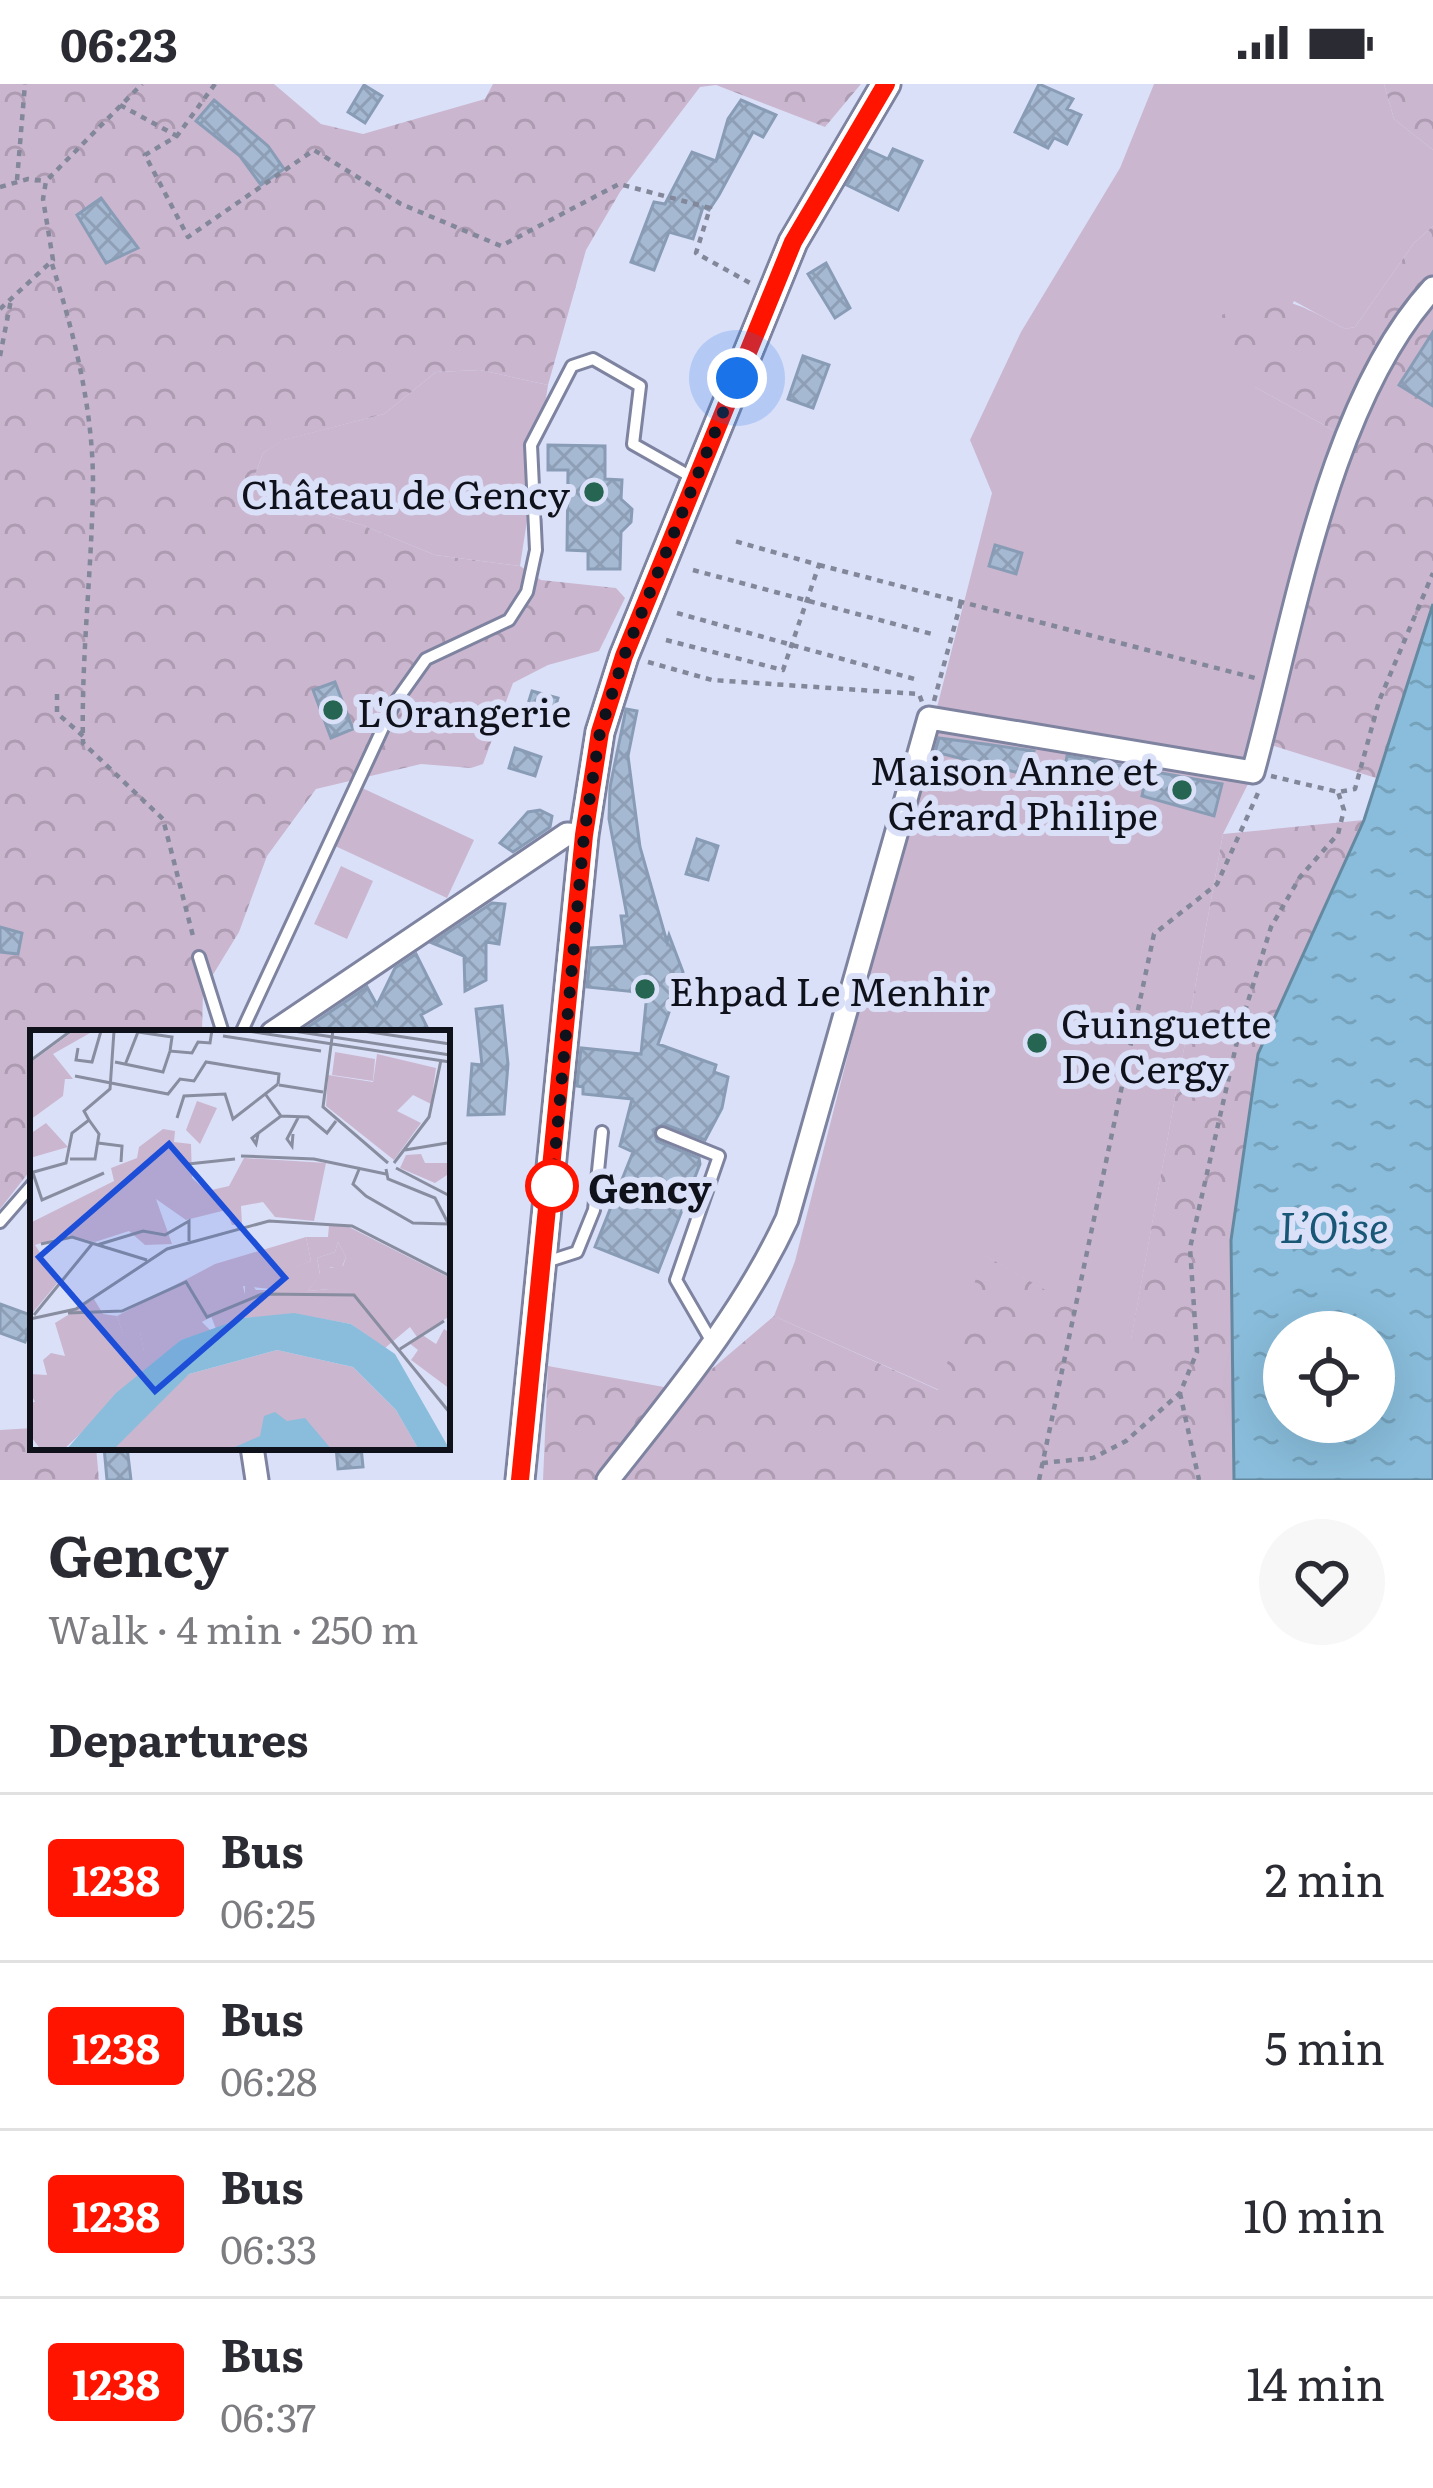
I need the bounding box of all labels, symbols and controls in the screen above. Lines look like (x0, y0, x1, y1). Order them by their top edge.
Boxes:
text: 06:23 (60, 9, 178, 76)
your location (707, 348, 767, 408)
place label: Château de Gency (241, 463, 571, 521)
marker: Château de Gency (581, 479, 607, 505)
place label: L'Orangerie (357, 681, 571, 739)
marker: L'Orangerie (320, 697, 346, 723)
place label: Maison Anne et Gérard Philipe (870, 739, 1158, 842)
marker: Maison Anne et Gérard Philipe (1169, 777, 1195, 803)
place label: Ehpad Le Menhir (669, 960, 990, 1018)
marker: Ehpad Le Menhir (632, 976, 658, 1002)
place label: Guinguette De Cergy (1061, 992, 1272, 1095)
inset map (30, 1030, 450, 1450)
marker: Guinguette De Cergy (1024, 1030, 1050, 1056)
place label: Gency (588, 1157, 712, 1215)
marker: Gency (527, 1161, 577, 1211)
water label: L’Oise (1279, 1194, 1389, 1256)
map controls (1263, 1311, 1395, 1443)
button: locate (1263, 1311, 1395, 1443)
text: Gency (48, 1510, 229, 1595)
button: heart (1259, 1519, 1385, 1645)
text: Walk · 4 min · 250 m (48, 1598, 419, 1656)
text: Departures (48, 1704, 309, 1771)
text: Bus (220, 1815, 304, 1882)
text: 2 min (1265, 1844, 1385, 1911)
text: 1238 (72, 1847, 160, 1909)
text: 06:25 (220, 1882, 316, 1940)
text: Bus (220, 1983, 304, 2050)
text: 5 min (1265, 2012, 1385, 2079)
text: 1238 (72, 2015, 160, 2077)
text: 06:28 (220, 2050, 317, 2108)
text: Bus (220, 2151, 304, 2218)
text: 10 min (1243, 2180, 1385, 2247)
text: 1238 (72, 2183, 160, 2245)
text: 06:33 (220, 2218, 317, 2276)
text: Bus (220, 2319, 304, 2386)
text: 14 min (1246, 2348, 1385, 2415)
text: 1238 (72, 2351, 160, 2413)
text: 06:37 (220, 2386, 316, 2444)

